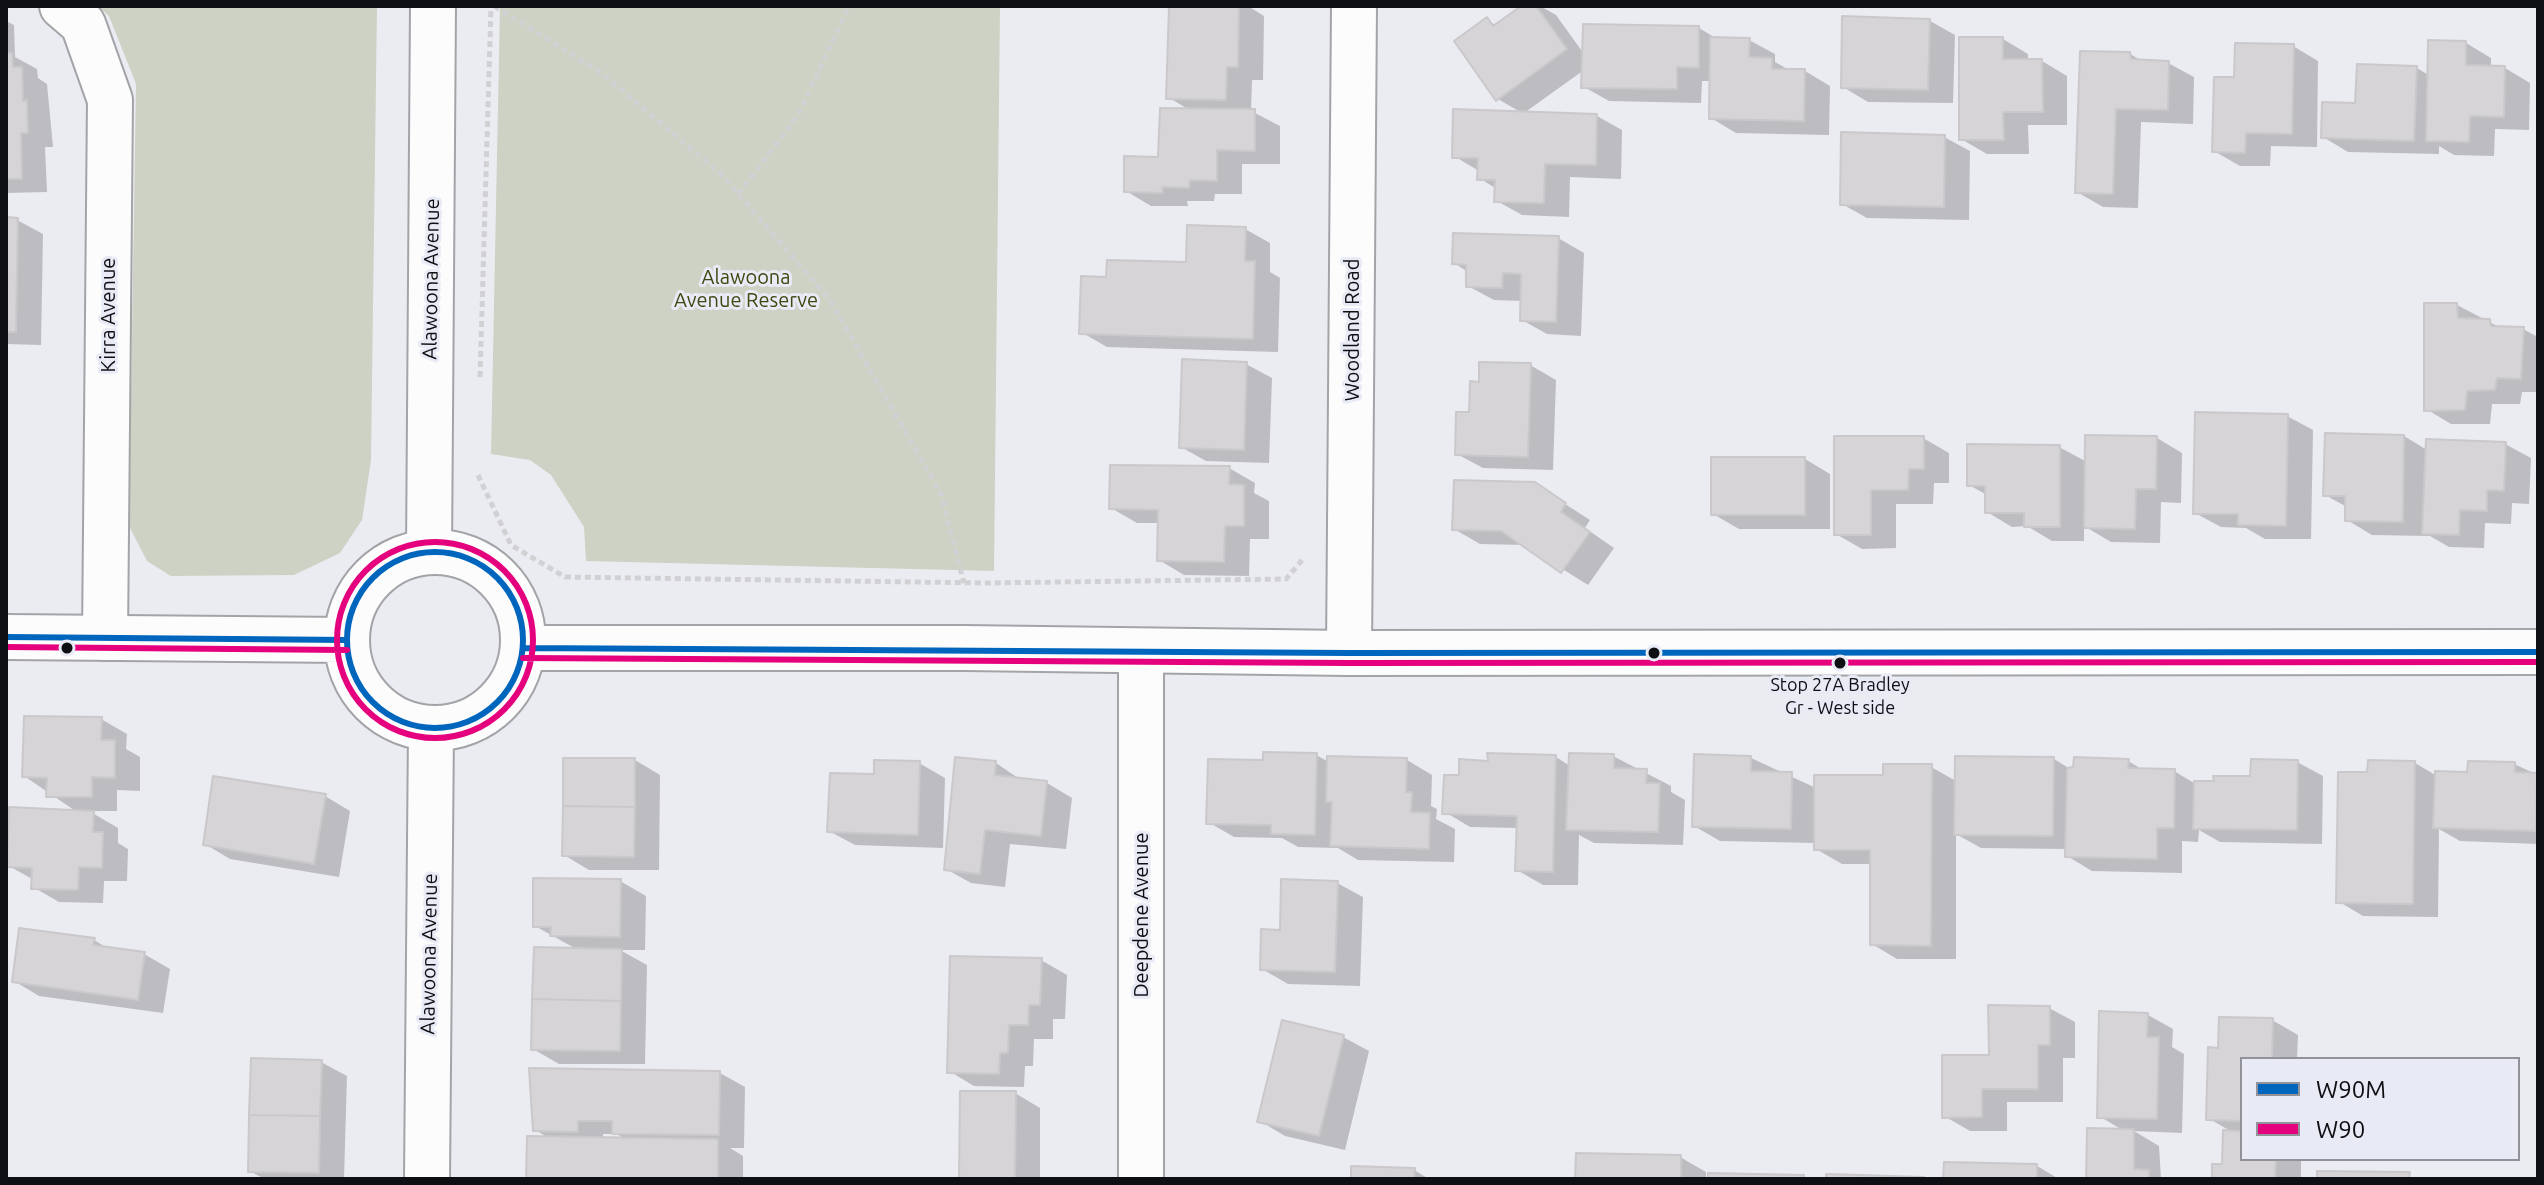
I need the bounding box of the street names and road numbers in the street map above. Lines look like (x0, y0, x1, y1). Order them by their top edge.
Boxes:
street label: Alawoona Avenue (418, 198, 444, 360)
street label: Kirra Avenue (96, 258, 120, 372)
street label: Woodland Road (1340, 259, 1364, 401)
street label: Deepdene Avenue (1129, 832, 1153, 998)
street label: Alawoona Avenue (416, 873, 442, 1035)

